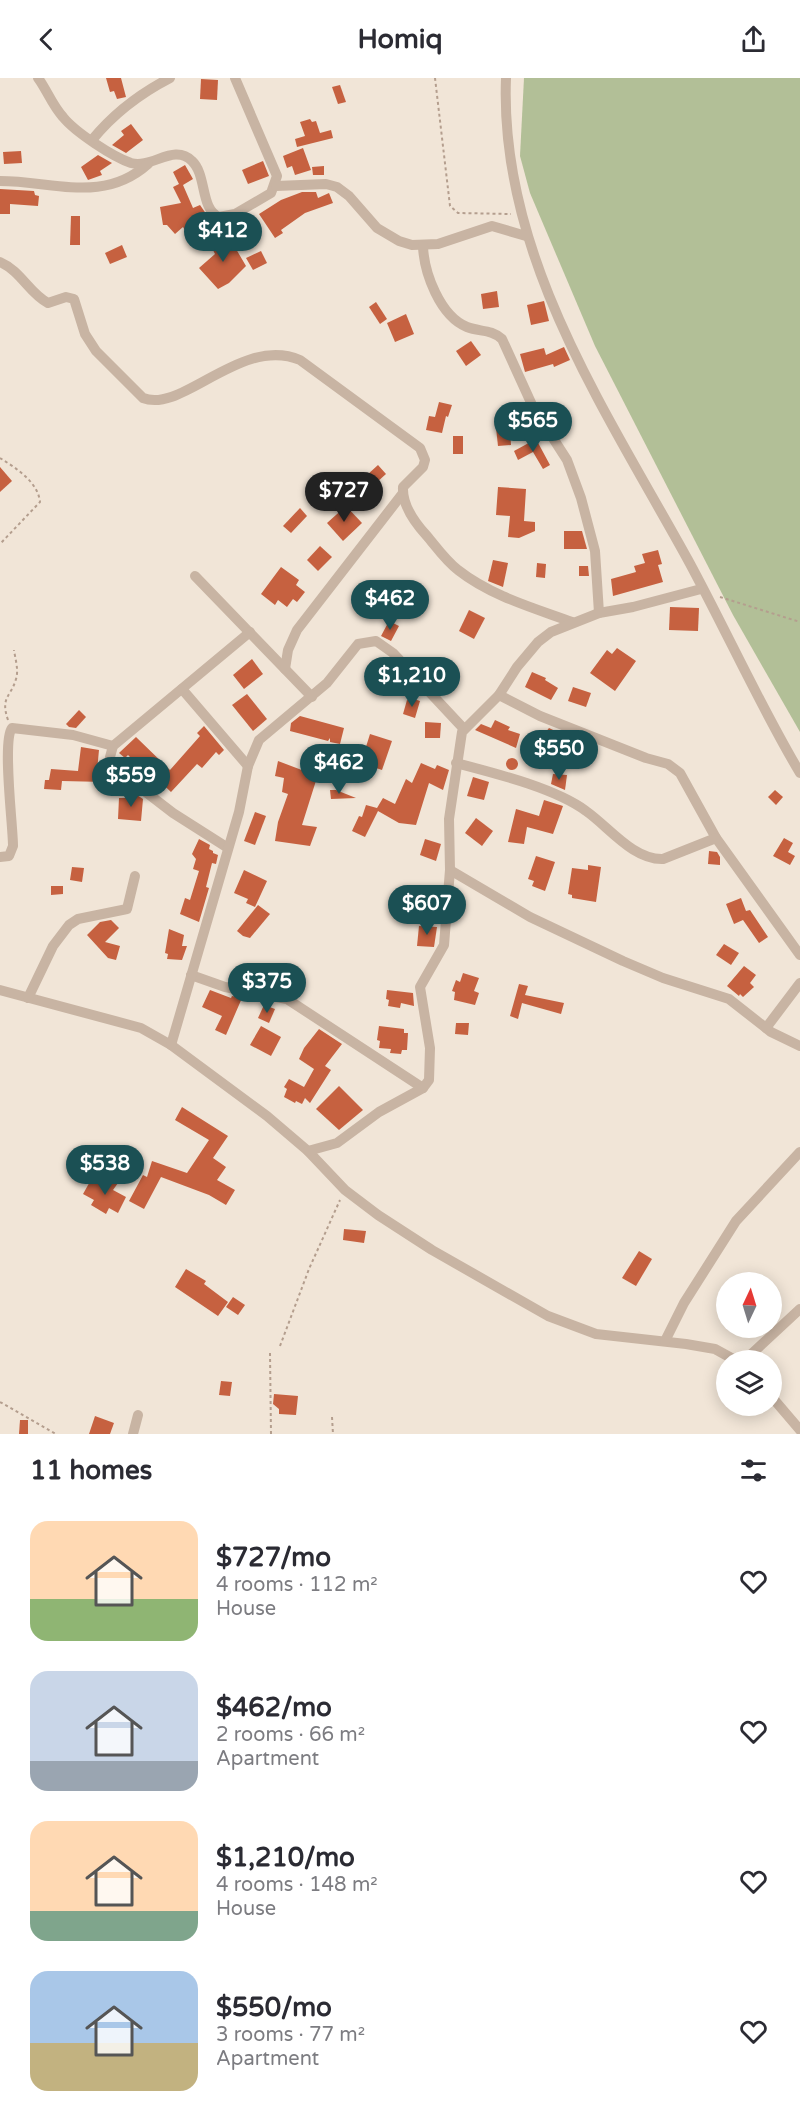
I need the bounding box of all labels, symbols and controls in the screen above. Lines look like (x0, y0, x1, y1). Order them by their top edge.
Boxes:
icon: back (30, 23, 63, 56)
text: Homiq (358, 23, 442, 56)
icon: share (737, 23, 770, 56)
pin: $412 (187, 212, 259, 263)
text: $412 (198, 219, 248, 243)
pin: $565 (497, 402, 569, 453)
text: $565 (508, 409, 558, 433)
pin: $727 (308, 472, 380, 523)
text: $727 (319, 479, 369, 503)
pin: $462 (354, 580, 426, 631)
text: $462 (365, 587, 415, 611)
pin: $1,210 (363, 657, 461, 708)
text: $1,210 (378, 664, 446, 688)
pin: $550 (523, 730, 595, 781)
text: $550 (534, 737, 584, 761)
pin: $462 (303, 744, 375, 795)
text: $462 (314, 751, 364, 775)
pin: $559 (95, 757, 167, 808)
text: $559 (106, 764, 156, 788)
pin: $607 (391, 885, 463, 936)
text: $607 (402, 892, 452, 916)
pin: $375 (231, 963, 303, 1014)
text: $375 (242, 970, 292, 994)
pin: $538 (69, 1145, 141, 1196)
text: $538 (80, 1152, 130, 1176)
north arrow (716, 1272, 782, 1338)
map controls (716, 1272, 782, 1416)
button: layers (716, 1350, 782, 1416)
icon: filters (737, 1454, 770, 1487)
text: 11 homes (30, 1455, 152, 1486)
text: $727/mo (216, 1542, 331, 1573)
icon: home (78, 1545, 150, 1617)
icon: heart (737, 1565, 770, 1598)
text: 4 rooms · 112 m² (216, 1573, 378, 1597)
text: House (216, 1597, 276, 1621)
text: $462/mo (216, 1692, 332, 1723)
icon: home (78, 1695, 150, 1767)
icon: heart (737, 1715, 770, 1748)
text: 2 rooms · 66 m² (216, 1723, 365, 1747)
text: Apartment (216, 1747, 319, 1771)
text: $1,210/mo (216, 1842, 355, 1873)
icon: home (78, 1845, 150, 1917)
icon: heart (737, 1865, 770, 1898)
text: 4 rooms · 148 m² (216, 1873, 378, 1897)
text: House (216, 1897, 276, 1921)
text: $550/mo (216, 1992, 332, 2023)
icon: home (78, 1995, 150, 2067)
icon: heart (737, 2015, 770, 2048)
text: 3 rooms · 77 m² (216, 2023, 365, 2047)
text: Apartment (216, 2047, 319, 2071)

